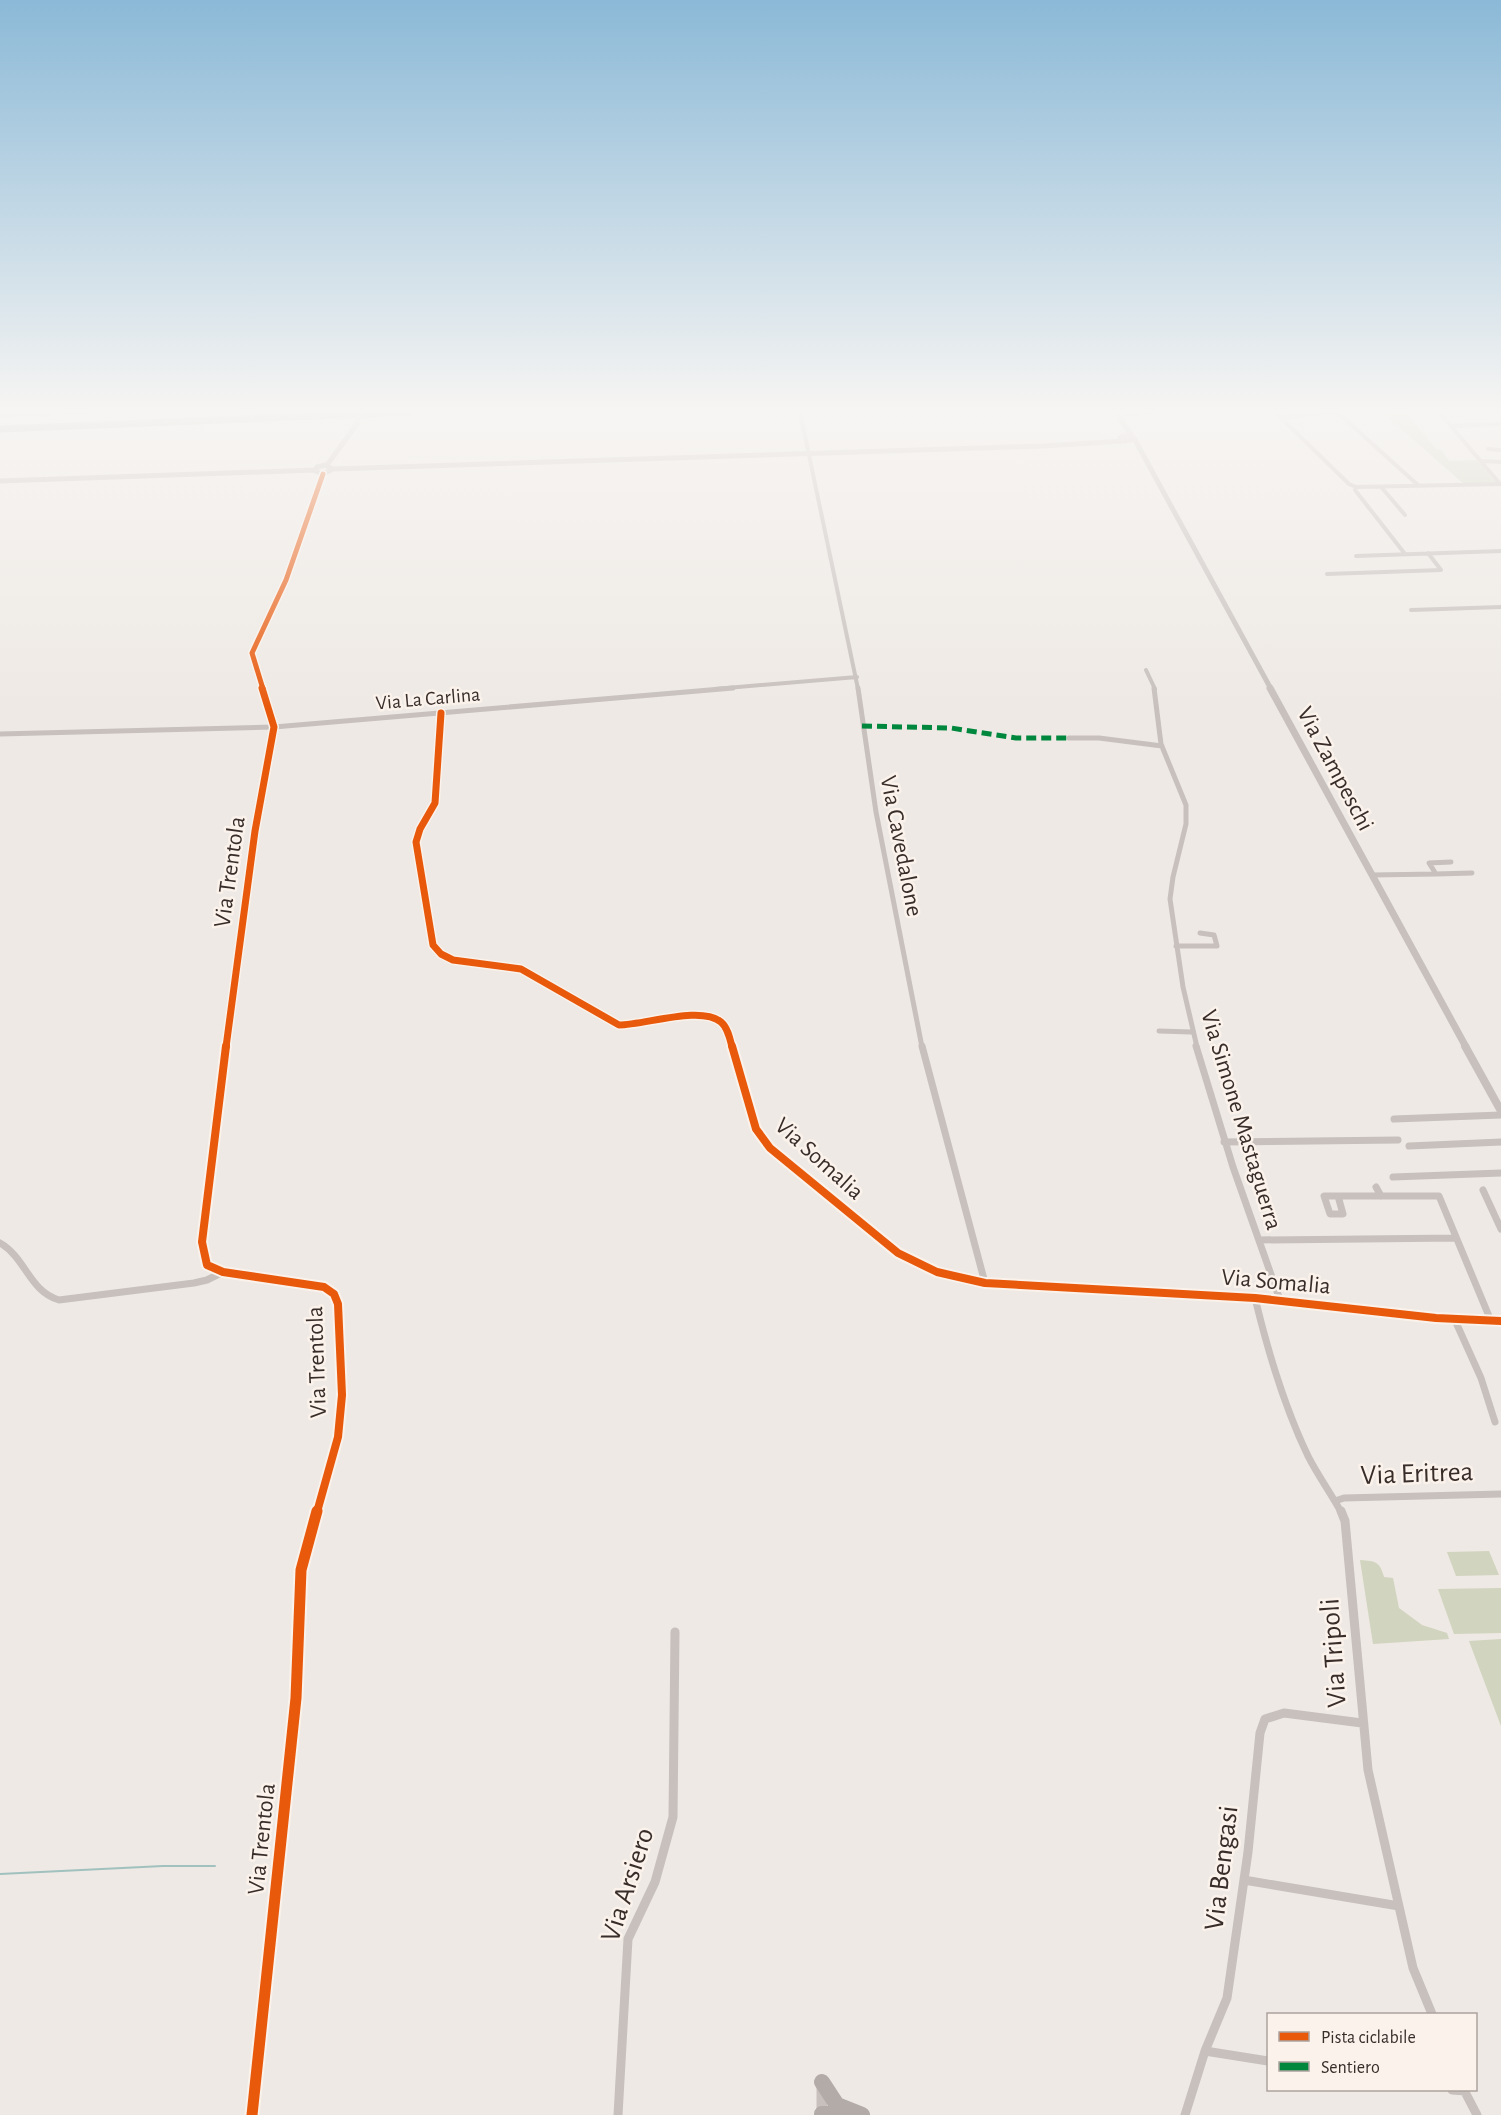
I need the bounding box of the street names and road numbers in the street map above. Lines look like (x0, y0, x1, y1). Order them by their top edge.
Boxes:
street label: Via La Carlina (375, 684, 481, 714)
street label: Via Zampeschi (1292, 703, 1378, 835)
street label: Via Cavedalone (876, 774, 926, 918)
street label: Via Trentola (210, 815, 250, 929)
street label: Via Simone Mastaguerra (1196, 1007, 1286, 1233)
street label: Via Somalia (770, 1113, 868, 1205)
street label: Via Somalia (1220, 1265, 1332, 1299)
street label: Via Trentola (303, 1306, 331, 1418)
street label: Via Eritrea (1360, 1458, 1474, 1490)
street label: Via Tripoli (1316, 1597, 1352, 1709)
street label: Via Trentola (244, 1782, 280, 1896)
street label: Via Bengasi (1200, 1804, 1244, 1932)
street label: Via Arsiero (596, 1825, 660, 1945)

